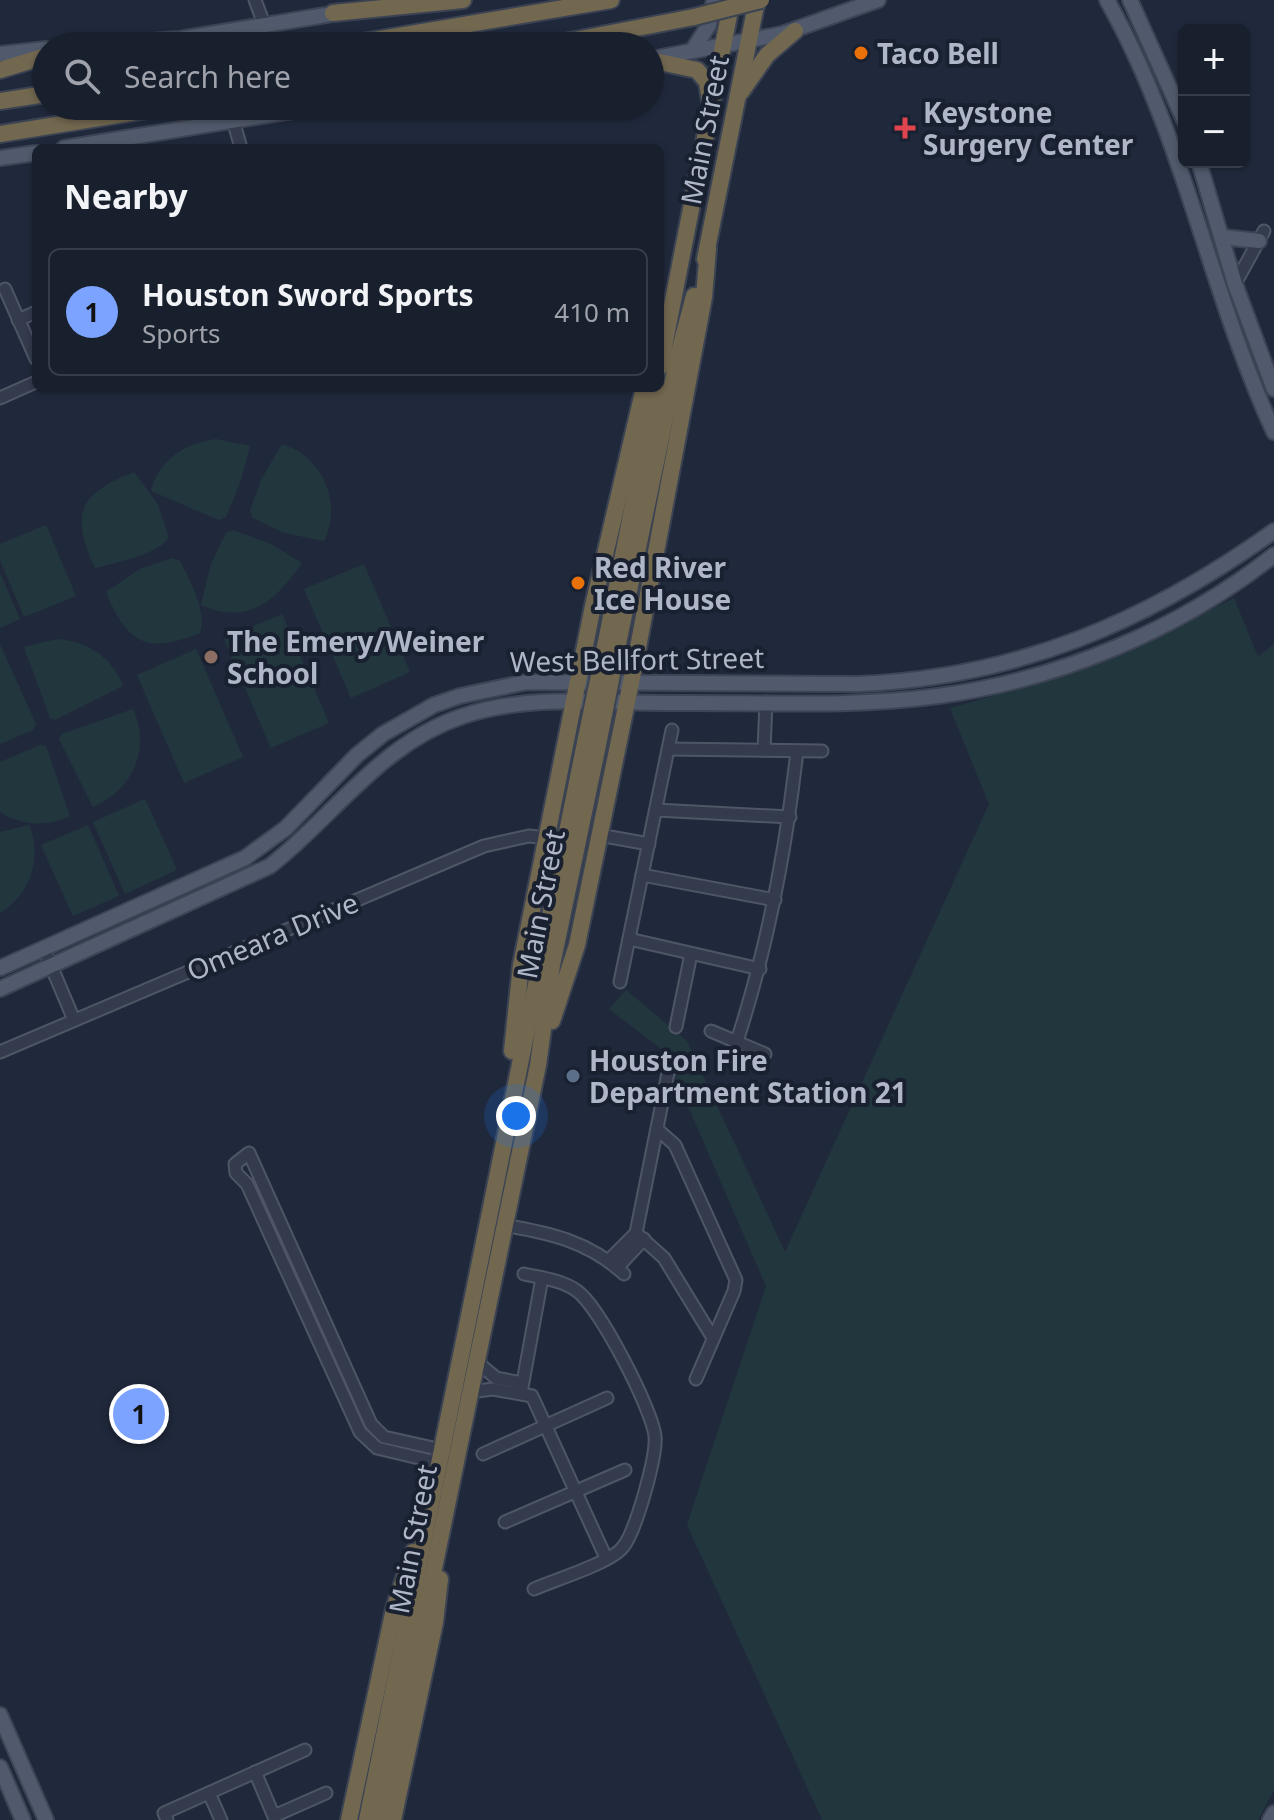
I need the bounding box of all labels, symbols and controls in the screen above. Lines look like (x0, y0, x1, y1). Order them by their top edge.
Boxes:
map controls (1178, 24, 1250, 168)
button: + (1178, 24, 1250, 96)
search box (32, 32, 664, 120)
place label: Taco Bell (877, 34, 999, 72)
marker: Taco Bell (852, 44, 870, 62)
street label: Main Street (671, 52, 737, 208)
icon: search (60, 54, 104, 98)
text: Search here (124, 56, 291, 97)
place label: Keystone Surgery Center (923, 93, 1134, 163)
button: − (1178, 96, 1250, 168)
marker: Keystone Surgery Center (894, 117, 916, 139)
text: Nearby (64, 173, 188, 219)
text: Houston Sword Sports (142, 274, 474, 315)
text: 1 (85, 294, 99, 330)
text: 410 m (554, 294, 630, 330)
text: Sports (142, 315, 221, 351)
place label: Red River Ice House (594, 548, 731, 618)
marker: Red River Ice House (569, 574, 587, 592)
place label: The Emery/Weiner School (227, 622, 485, 692)
street label: West Bellfort Street (510, 638, 764, 680)
marker: The Emery/Weiner School (202, 648, 220, 666)
street label: Main Street (507, 826, 573, 982)
street label: Omeara Drive (180, 883, 364, 989)
place label: Houston Fire Department Station 21 (589, 1041, 907, 1111)
marker: Houston Fire Department Station 21 (564, 1067, 582, 1085)
your location (496, 1096, 536, 1136)
pin: 1 (113, 1384, 165, 1444)
street label: Main Street (379, 1461, 445, 1617)

